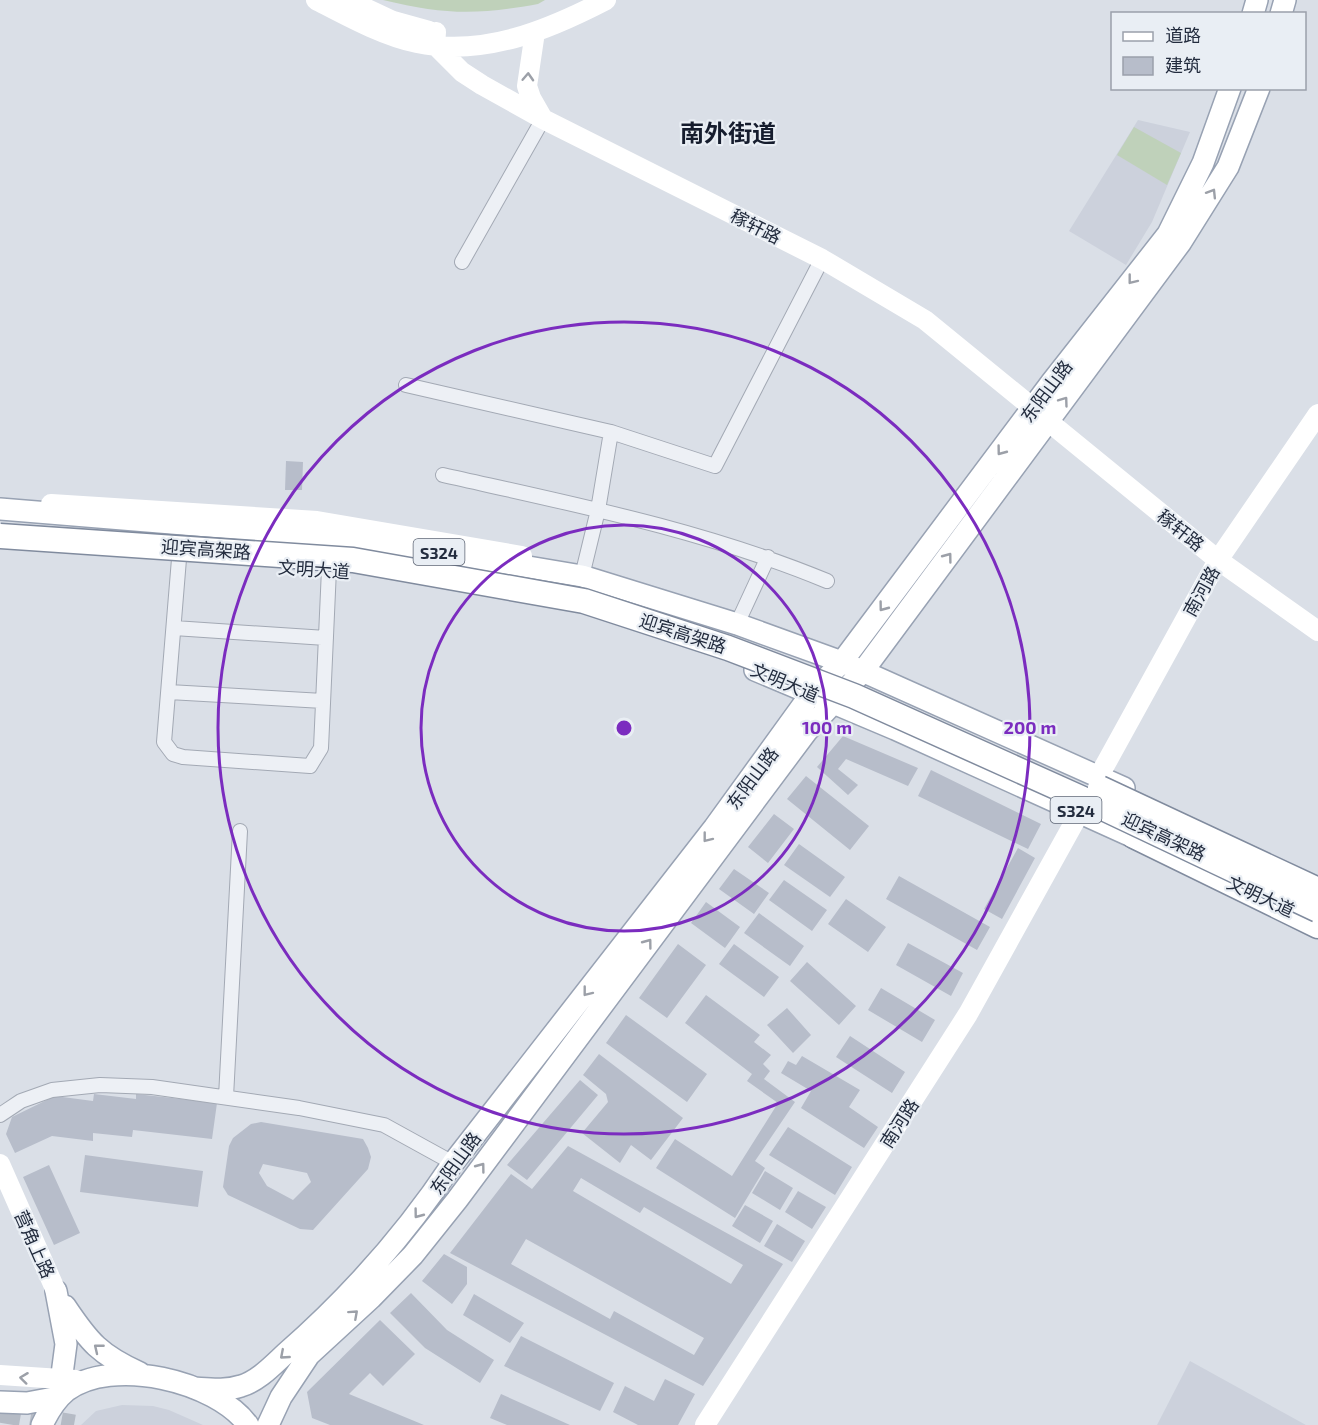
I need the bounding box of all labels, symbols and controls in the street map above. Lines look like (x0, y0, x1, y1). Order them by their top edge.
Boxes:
legend (1111, 12, 1306, 90)
text: 道路 (1165, 24, 1201, 46)
text: 建筑 (1165, 54, 1201, 76)
one-way arrow (521, 73, 534, 82)
district label: 南外街道 (680, 118, 776, 147)
one-way arrow (1205, 189, 1217, 199)
street label: 稼轩路 (727, 204, 785, 248)
one-way arrow (1129, 273, 1140, 284)
street label: 东阳山路 (1016, 356, 1076, 426)
one-way arrow (1057, 396, 1068, 407)
one-way arrow (997, 444, 1008, 455)
street label: 稼轩路 (1153, 504, 1209, 556)
street label: 迎宾高架路 (160, 535, 252, 563)
road number: S324 (414, 539, 464, 565)
one-way arrow (941, 553, 952, 564)
street label: 文明大道 (277, 556, 351, 582)
street label: 南河路 (1178, 562, 1224, 620)
one-way arrow (880, 600, 891, 611)
street label: 迎宾高架路 (637, 609, 729, 657)
street label: 文明大道 (748, 658, 822, 706)
text: 100 m (802, 716, 852, 738)
text: 200 m (1004, 716, 1056, 738)
centre of rings (614, 718, 634, 738)
street label: 东阳山路 (722, 743, 782, 813)
road number: S324 (1050, 797, 1102, 823)
street label: 迎宾高架路 (1119, 807, 1209, 865)
one-way arrow (703, 831, 714, 842)
street label: 文明大道 (1224, 871, 1298, 921)
one-way arrow (641, 939, 652, 950)
one-way arrow (584, 985, 595, 996)
street label: 南河路 (875, 1094, 923, 1152)
street label: 东阳山路 (425, 1127, 485, 1199)
one-way arrow (474, 1162, 485, 1173)
street label: 营角上路 (10, 1207, 60, 1281)
one-way arrow (415, 1207, 426, 1218)
one-way arrow (347, 1310, 358, 1321)
one-way arrow (94, 1345, 105, 1356)
one-way arrow (280, 1348, 291, 1359)
one-way arrow (19, 1372, 29, 1385)

